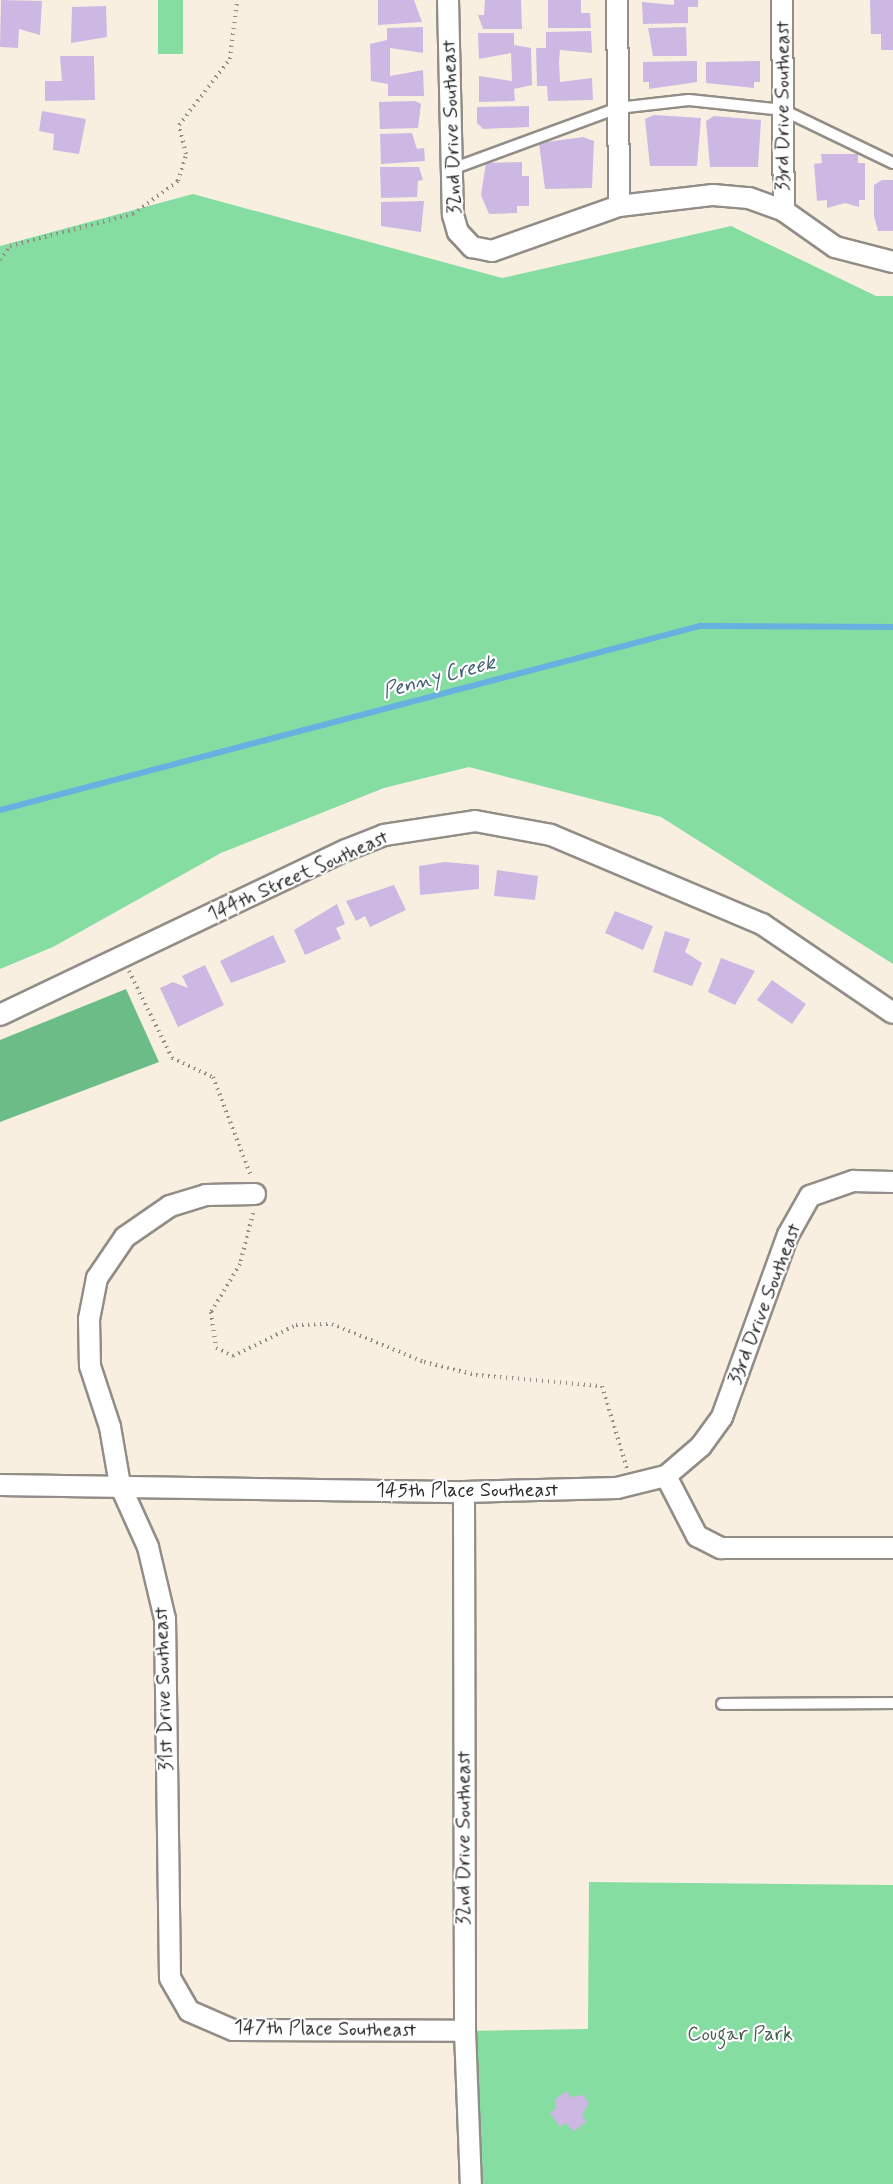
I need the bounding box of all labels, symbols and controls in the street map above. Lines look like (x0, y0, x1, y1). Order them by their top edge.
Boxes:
street label: 33rd Drive Southeast (771, 22, 795, 190)
street label: 32nd Drive Southeast (437, 41, 467, 213)
water label: Penny Creek (379, 650, 499, 704)
street label: 144th Street Southeast (204, 825, 392, 927)
street label: 33rd Drive Southeast (724, 1222, 806, 1386)
street label: 145th Place Southeast (377, 1478, 557, 1502)
street label: 31st Drive Southeast (149, 1607, 179, 1771)
street label: 32nd Drive Southeast (452, 1752, 476, 1924)
street label: 147th Place Southeast (234, 2015, 416, 2043)
park label: Cougar Park (687, 2022, 793, 2046)

